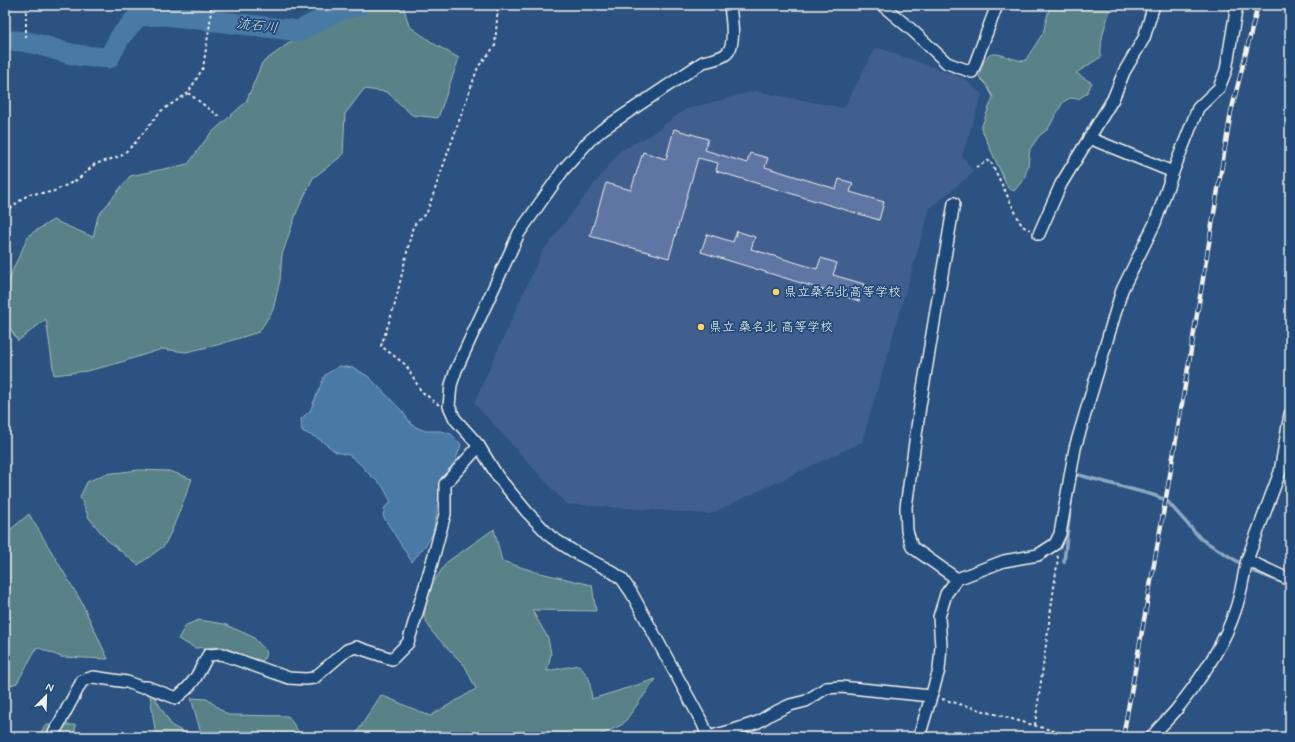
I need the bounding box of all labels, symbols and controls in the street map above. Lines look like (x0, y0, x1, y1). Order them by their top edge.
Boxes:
water label: 流石川 (235, 15, 279, 37)
place label: 県立桑名北高等学校 (784, 284, 901, 301)
marker: 県立桑名北高等学校 (771, 287, 781, 297)
place label: 県立 桑名北 高等学校 (709, 319, 833, 336)
marker: 県立 桑名北 高等学校 (696, 322, 706, 332)
north arrow (26, 676, 66, 716)
text: N (43, 680, 56, 696)

